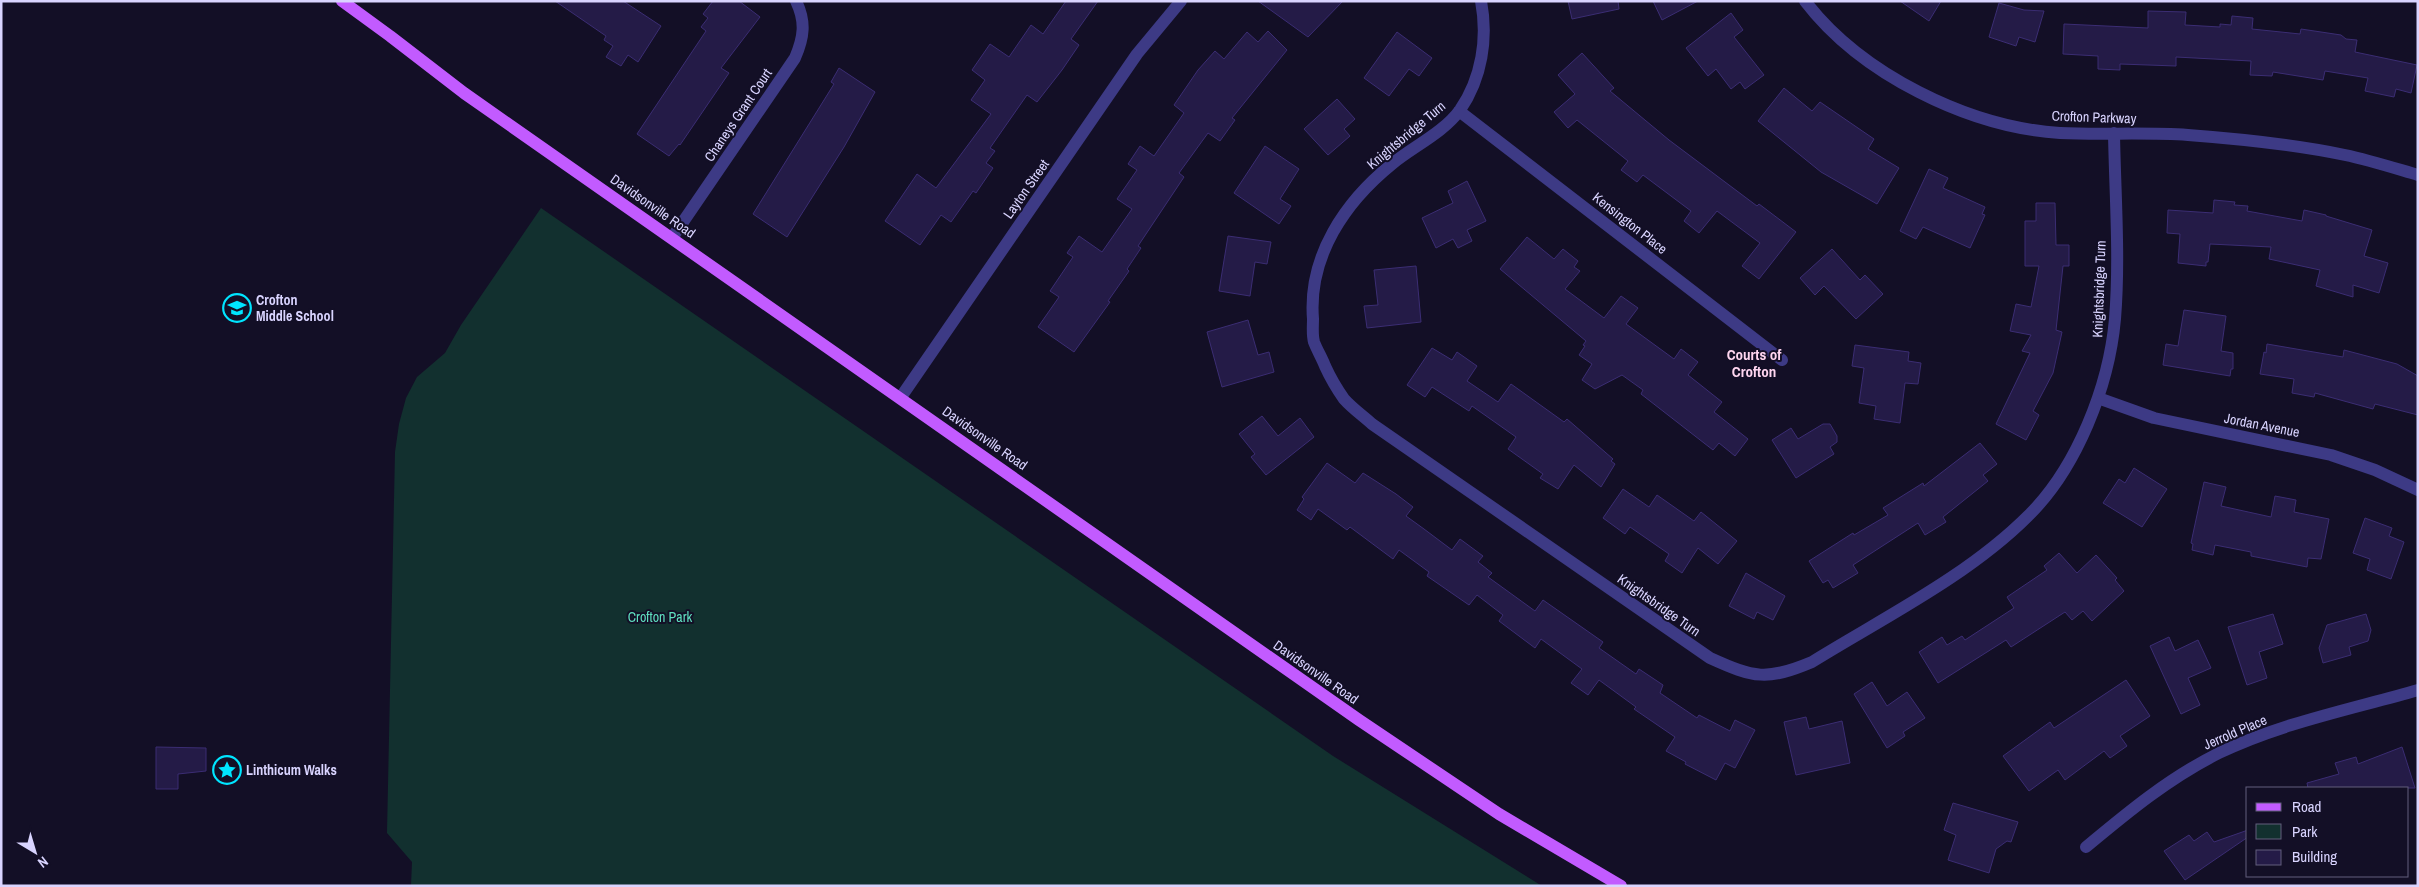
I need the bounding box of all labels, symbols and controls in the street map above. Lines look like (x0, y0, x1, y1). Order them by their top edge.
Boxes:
street label: Chaneys Grant Court (700, 65, 776, 165)
street label: Knightsbridge Turn (1363, 97, 1449, 173)
street label: Crofton Parkway (2051, 107, 2137, 127)
street label: Layton Street (999, 156, 1053, 222)
street label: Davidsonville Road (607, 170, 699, 242)
street label: Kensington Place (1589, 188, 1671, 258)
street label: Knightsbridge Turn (2088, 240, 2110, 338)
place label: Crofton Middle School (256, 291, 334, 325)
school or university icon: Crofton Middle School (222, 293, 252, 323)
district label: Courts of Crofton (1727, 344, 1782, 382)
street label: Davidsonville Road (939, 402, 1031, 474)
street label: Jordan Avenue (2223, 409, 2301, 441)
street label: Knightsbridge Turn (1614, 570, 1704, 640)
park label: Crofton Park (628, 608, 692, 626)
street label: Davidsonville Road (1270, 636, 1362, 708)
street label: Jerrold Place (2201, 711, 2269, 753)
place icon: Linthicum Walks (212, 755, 242, 785)
place label: Linthicum Walks (246, 761, 337, 779)
legend (2246, 787, 2409, 877)
text: Road (2292, 796, 2321, 817)
text: Park (2292, 821, 2318, 842)
north arrow (10, 827, 60, 877)
text: Building (2292, 846, 2337, 867)
text: N (34, 853, 52, 872)

